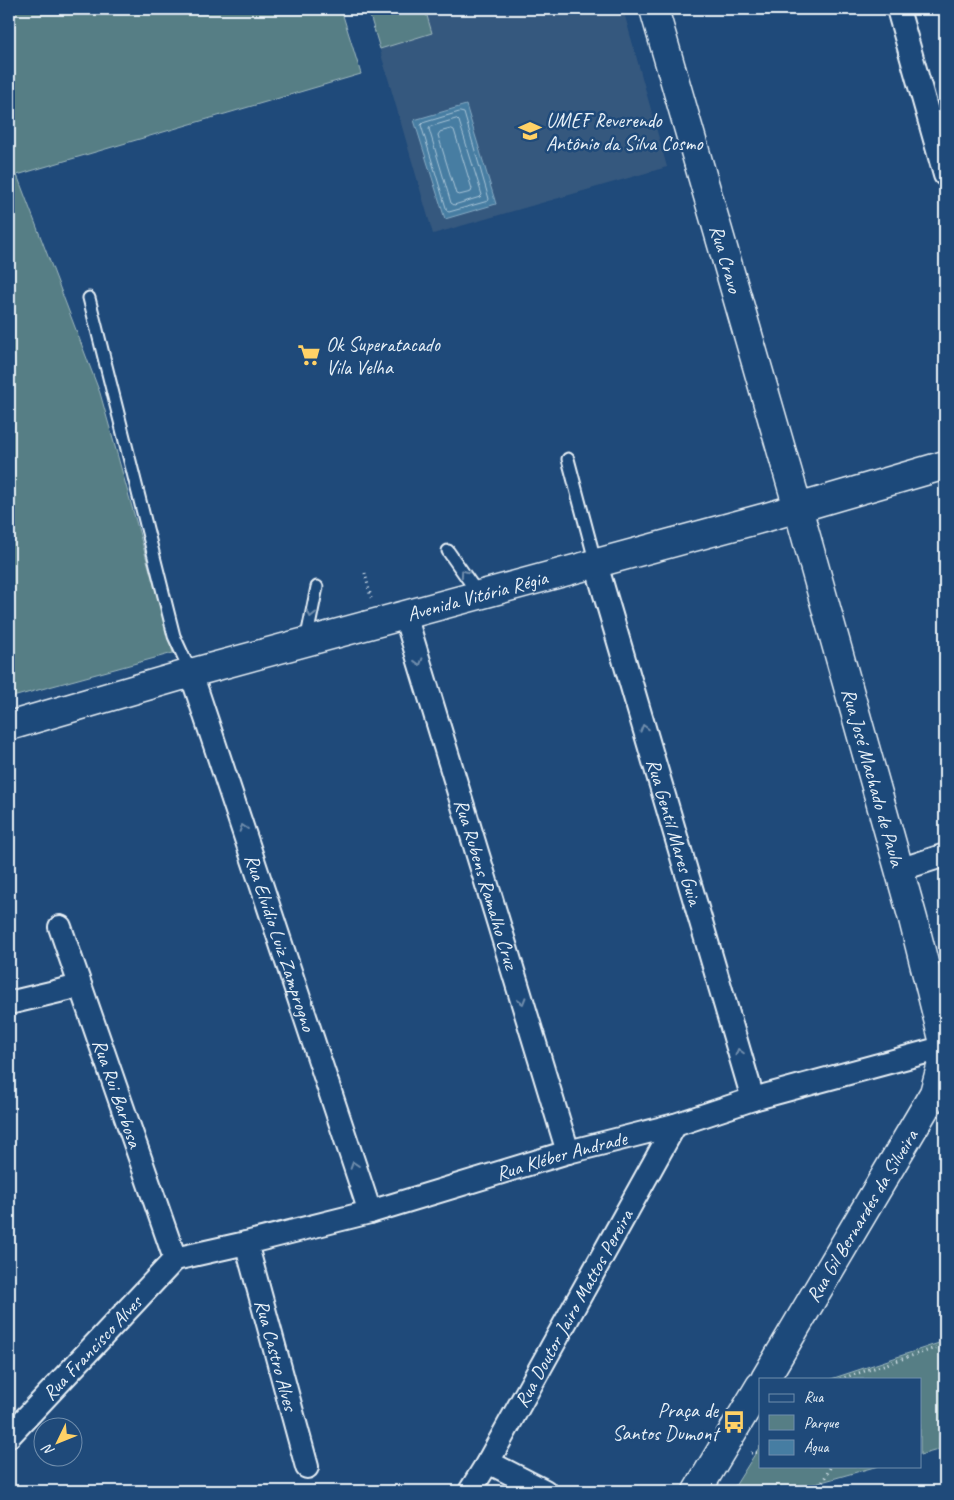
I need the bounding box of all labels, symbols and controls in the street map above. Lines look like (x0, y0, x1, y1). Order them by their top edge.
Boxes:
place label: UMEF Reverendo Antônio da Silva Cosmo (546, 108, 703, 156)
school or university icon: UMEF Reverendo Antônio da Silva Cosmo (517, 118, 543, 144)
street label: Rua Cravo (704, 222, 748, 296)
place label: Ok Superatacado Vila Velha (326, 332, 441, 380)
supermarket icon: Ok Superatacado Vila Velha (296, 342, 322, 368)
street label: Avenida Vitória Régia (404, 564, 552, 626)
one-way arrow (461, 569, 470, 579)
one-way arrow (307, 610, 317, 619)
one-way arrow (413, 657, 423, 665)
street label: Rua José Machado de Paula (837, 685, 911, 870)
one-way arrow (640, 724, 650, 733)
street label: Rua Gentil Mares Guia (641, 755, 708, 910)
street label: Rua Rubens Ramalho Cruz (449, 796, 525, 974)
one-way arrow (238, 825, 248, 833)
street label: Rua Elvídio Luiz Zamprogno (240, 851, 322, 1035)
one-way arrow (516, 997, 526, 1005)
street label: Rua Rui Barbosa (87, 1036, 148, 1152)
one-way arrow (735, 1048, 745, 1056)
street label: Rua Gil Bernardes da Silveira (801, 1124, 924, 1307)
street label: Rua Kléber Andrade (493, 1125, 631, 1186)
one-way arrow (350, 1162, 360, 1170)
street label: Rua Doutor Jairo Mattos Pereira (508, 1203, 639, 1412)
street label: Rua Francisco Alves (37, 1289, 148, 1405)
street label: Rua Castro Alves (249, 1297, 304, 1415)
legend (759, 1378, 922, 1468)
text: Rua (804, 1388, 824, 1407)
place label: Praça de Santos Dumont (612, 1398, 721, 1446)
bus stop icon: Praça de Santos Dumont (721, 1409, 747, 1435)
text: Parque (804, 1414, 840, 1433)
north arrow (32, 1418, 82, 1468)
text: Água (804, 1438, 829, 1457)
text: N (38, 1440, 58, 1459)

